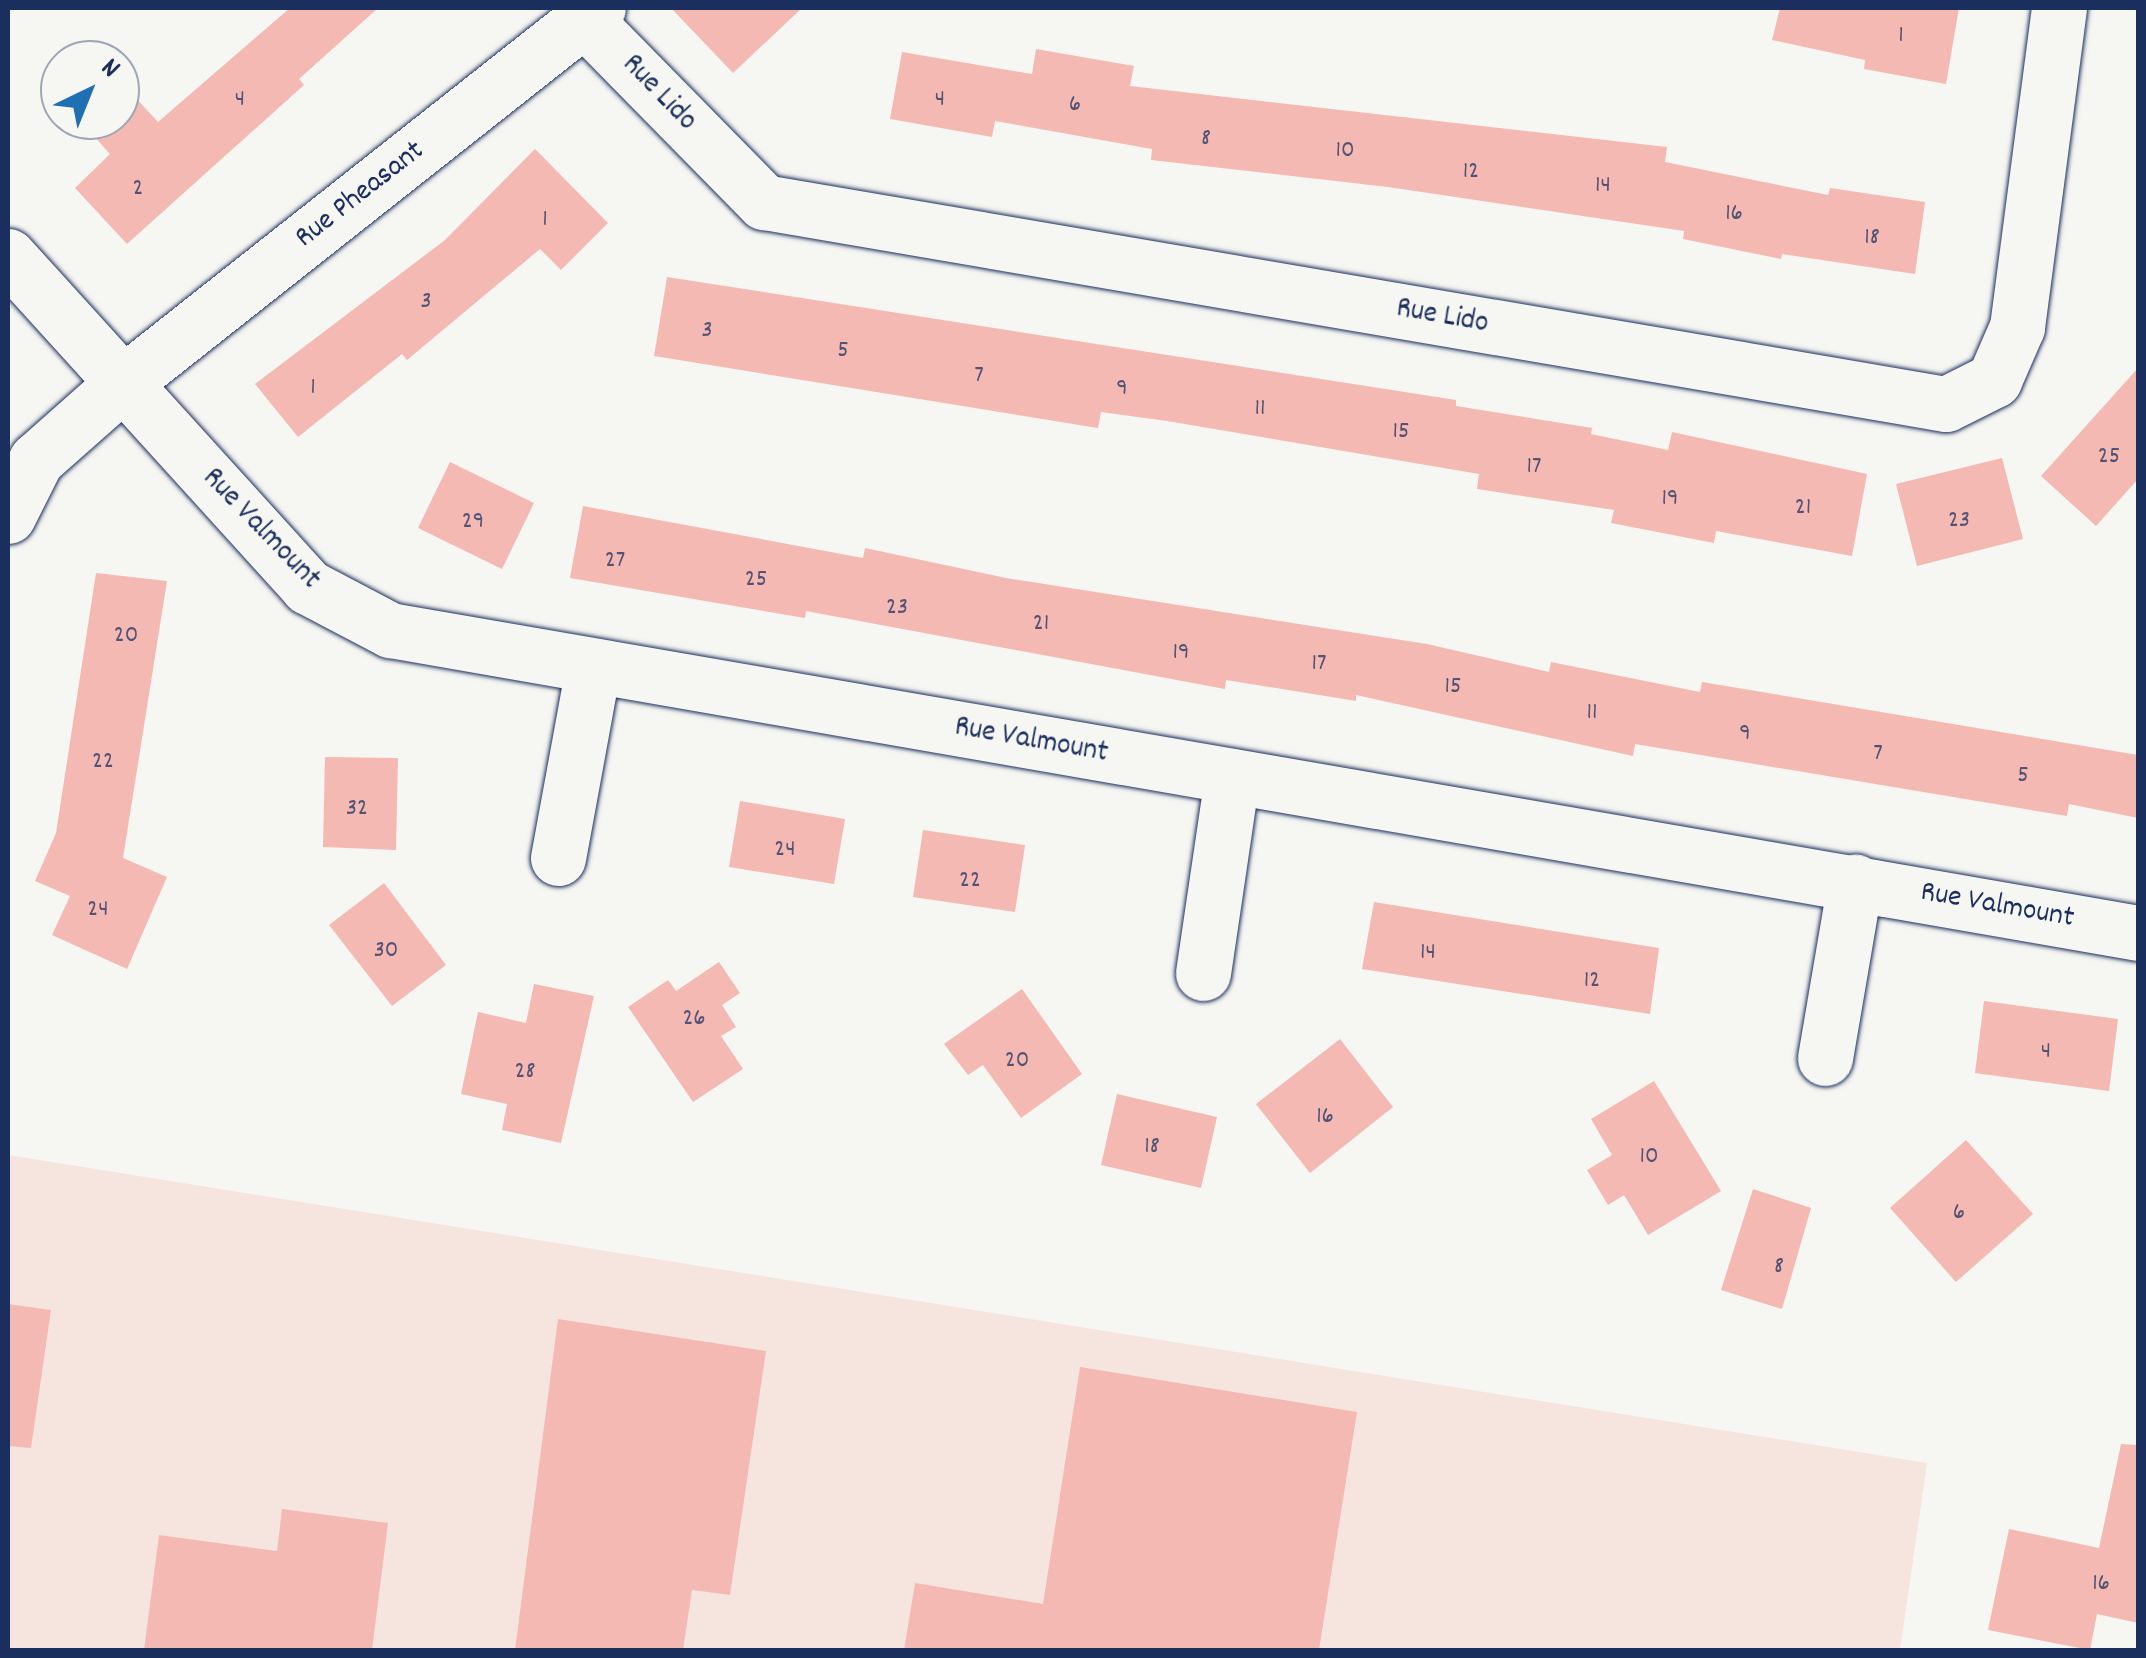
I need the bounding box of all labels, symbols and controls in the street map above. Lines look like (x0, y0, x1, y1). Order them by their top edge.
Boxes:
house number: 1 (1898, 21, 1904, 51)
north arrow (40, 40, 140, 140)
street label: Rue Lido (613, 48, 703, 140)
text: N (90, 50, 128, 89)
house number: 4 (235, 85, 245, 115)
house number: 4 (935, 85, 945, 115)
house number: 6 (1069, 90, 1081, 120)
house number: 8 (1201, 124, 1211, 154)
street label: Rue Pheasant (289, 134, 433, 258)
house number: 10 (1335, 136, 1355, 166)
house number: 12 (1463, 157, 1479, 187)
house number: 14 (1595, 171, 1611, 201)
house number: 2 (133, 174, 143, 204)
house number: 16 (1725, 199, 1743, 229)
house number: 1 (542, 205, 548, 235)
house number: 18 (1864, 223, 1880, 253)
house number: 3 (420, 287, 432, 317)
street label: Rue Lido (1393, 292, 1491, 344)
house number: 3 (701, 316, 713, 346)
house number: 5 (837, 336, 849, 366)
house number: 7 (974, 361, 984, 391)
house number: 1 (310, 373, 316, 403)
house number: 9 (1116, 374, 1128, 404)
house number: 11 (1255, 394, 1265, 424)
house number: 15 (1392, 417, 1410, 447)
house number: 25 (2098, 442, 2120, 472)
house number: 17 (1526, 452, 1542, 482)
street label: Rue Valmount (193, 462, 327, 598)
house number: 19 (1662, 484, 1678, 514)
house number: 21 (1795, 493, 1811, 523)
house number: 23 (1948, 506, 1970, 536)
house number: 29 (462, 507, 484, 537)
house number: 27 (605, 546, 625, 576)
house number: 25 (745, 565, 767, 595)
house number: 23 (886, 593, 908, 623)
house number: 21 (1033, 609, 1049, 639)
house number: 20 (114, 621, 138, 651)
house number: 19 (1173, 638, 1189, 668)
house number: 17 (1311, 649, 1327, 679)
house number: 15 (1444, 672, 1462, 702)
house number: 11 (1587, 698, 1597, 728)
street label: Rue Valmount (952, 711, 1110, 773)
house number: 9 (1739, 719, 1751, 749)
house number: 7 (1873, 739, 1883, 769)
house number: 22 (92, 747, 114, 777)
house number: 5 (2017, 761, 2029, 791)
house number: 32 (346, 794, 368, 824)
house number: 24 (774, 835, 796, 865)
house number: 22 (959, 866, 981, 896)
street label: Rue Valmount (1918, 876, 2076, 938)
house number: 24 (87, 895, 109, 925)
house number: 30 (374, 936, 398, 966)
house number: 14 (1420, 938, 1436, 968)
house number: 12 (1584, 966, 1600, 996)
house number: 26 (682, 1004, 706, 1034)
house number: 4 (2041, 1037, 2051, 1067)
house number: 20 (1005, 1046, 1029, 1076)
house number: 28 (515, 1057, 535, 1087)
house number: 16 (1316, 1102, 1334, 1132)
house number: 18 (1144, 1132, 1160, 1162)
house number: 10 (1639, 1142, 1659, 1172)
house number: 6 (1953, 1198, 1965, 1228)
house number: 8 (1774, 1252, 1784, 1282)
house number: 16 (2092, 1569, 2110, 1599)

